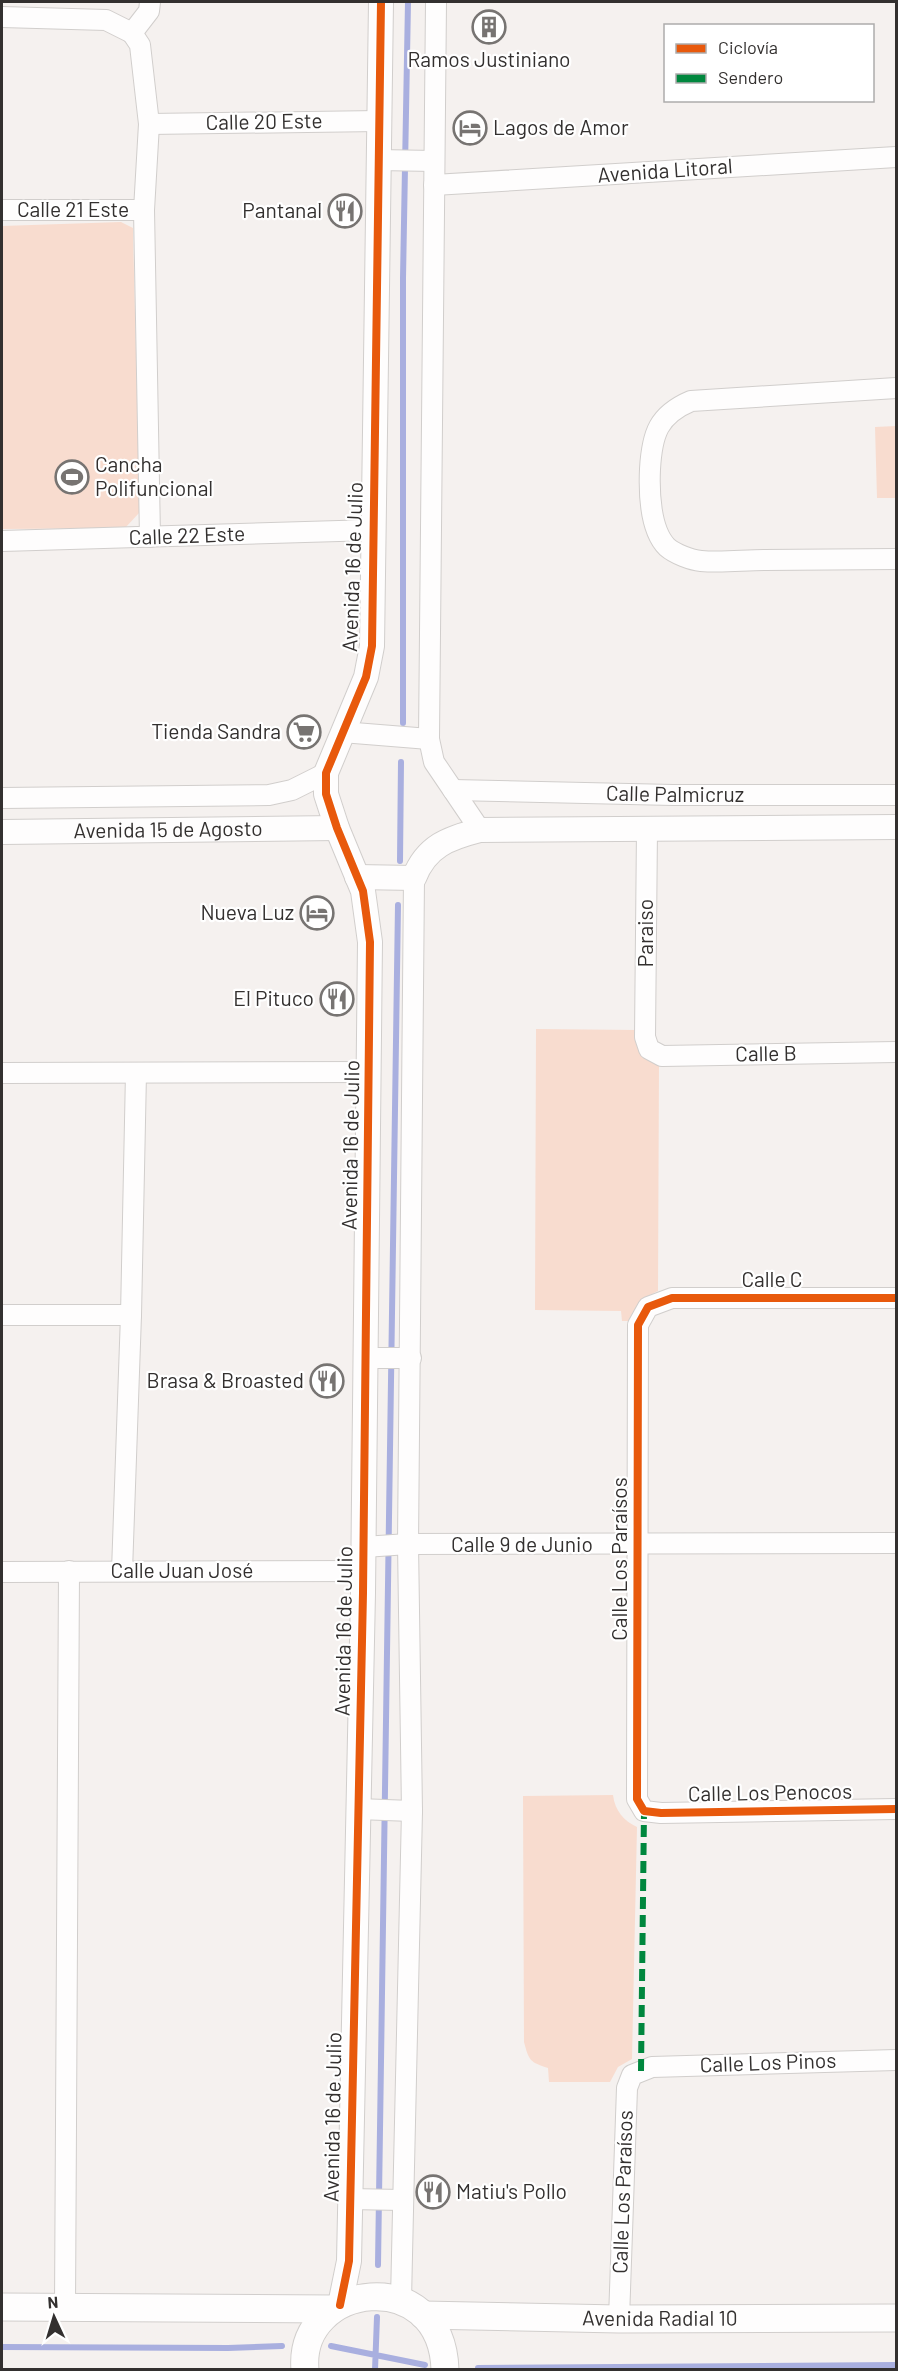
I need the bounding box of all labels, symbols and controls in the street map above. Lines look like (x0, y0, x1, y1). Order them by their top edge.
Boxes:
building icon: Ramos Justiniano (471, 9, 507, 45)
legend (664, 24, 874, 102)
text: Ciclovía (718, 36, 778, 58)
place label: Ramos Justiniano (407, 46, 571, 71)
text: Sendero (718, 66, 783, 88)
street label: Calle 20 Este (205, 107, 323, 134)
hotel icon: Lagos de Amor (452, 110, 488, 146)
place label: Lagos de Amor (493, 114, 629, 139)
street label: Avenida Litoral (597, 152, 733, 187)
restaurant icon: Pantanal (327, 193, 363, 229)
street label: Calle 21 Este (17, 196, 129, 221)
place label: Pantanal (242, 197, 322, 222)
place label: Cancha Polifuncional (95, 451, 213, 500)
sports icon: Cancha Polifuncional (54, 459, 90, 495)
street label: Avenida 16 de Julio (336, 481, 367, 652)
street label: Calle 22 Este (128, 520, 246, 549)
supermarket icon: Tienda Sandra (286, 714, 322, 750)
place label: Tienda Sandra (151, 718, 281, 743)
street label: Calle Palmicruz (606, 779, 744, 806)
street label: Avenida 15 de Agosto (73, 815, 263, 842)
hotel icon: Nueva Luz (299, 895, 335, 931)
place label: Nueva Luz (200, 899, 294, 924)
street label: Paraiso (632, 899, 657, 967)
restaurant icon: El Pituco (319, 981, 355, 1017)
place label: El Pituco (233, 985, 314, 1010)
street label: Calle B (735, 1039, 797, 1066)
street label: Avenida 16 de Julio (336, 1060, 363, 1230)
street label: Calle C (741, 1266, 803, 1291)
restaurant icon: Brasa & Broasted (309, 1363, 345, 1399)
place label: Brasa & Broasted (147, 1367, 304, 1392)
street label: Calle Los Paraísos (606, 1477, 631, 1641)
street label: Calle 9 de Junio (451, 1531, 593, 1556)
street label: Avenida 16 de Julio (329, 1546, 356, 1716)
street label: Calle Juan José (111, 1557, 253, 1582)
street label: Calle Los Penocos (688, 1778, 852, 1805)
street label: Avenida 16 de Julio (318, 2032, 345, 2202)
street label: Calle Los Pinos (699, 2047, 837, 2076)
street label: Calle Los Paraísos (606, 2110, 637, 2274)
restaurant icon: Matiu's Pollo (415, 2174, 451, 2210)
place label: Matiu's Pollo (456, 2178, 567, 2203)
north arrow (24, 2287, 84, 2347)
text: N (47, 2292, 59, 2311)
street label: Avenida Radial 10 (582, 2304, 738, 2330)

